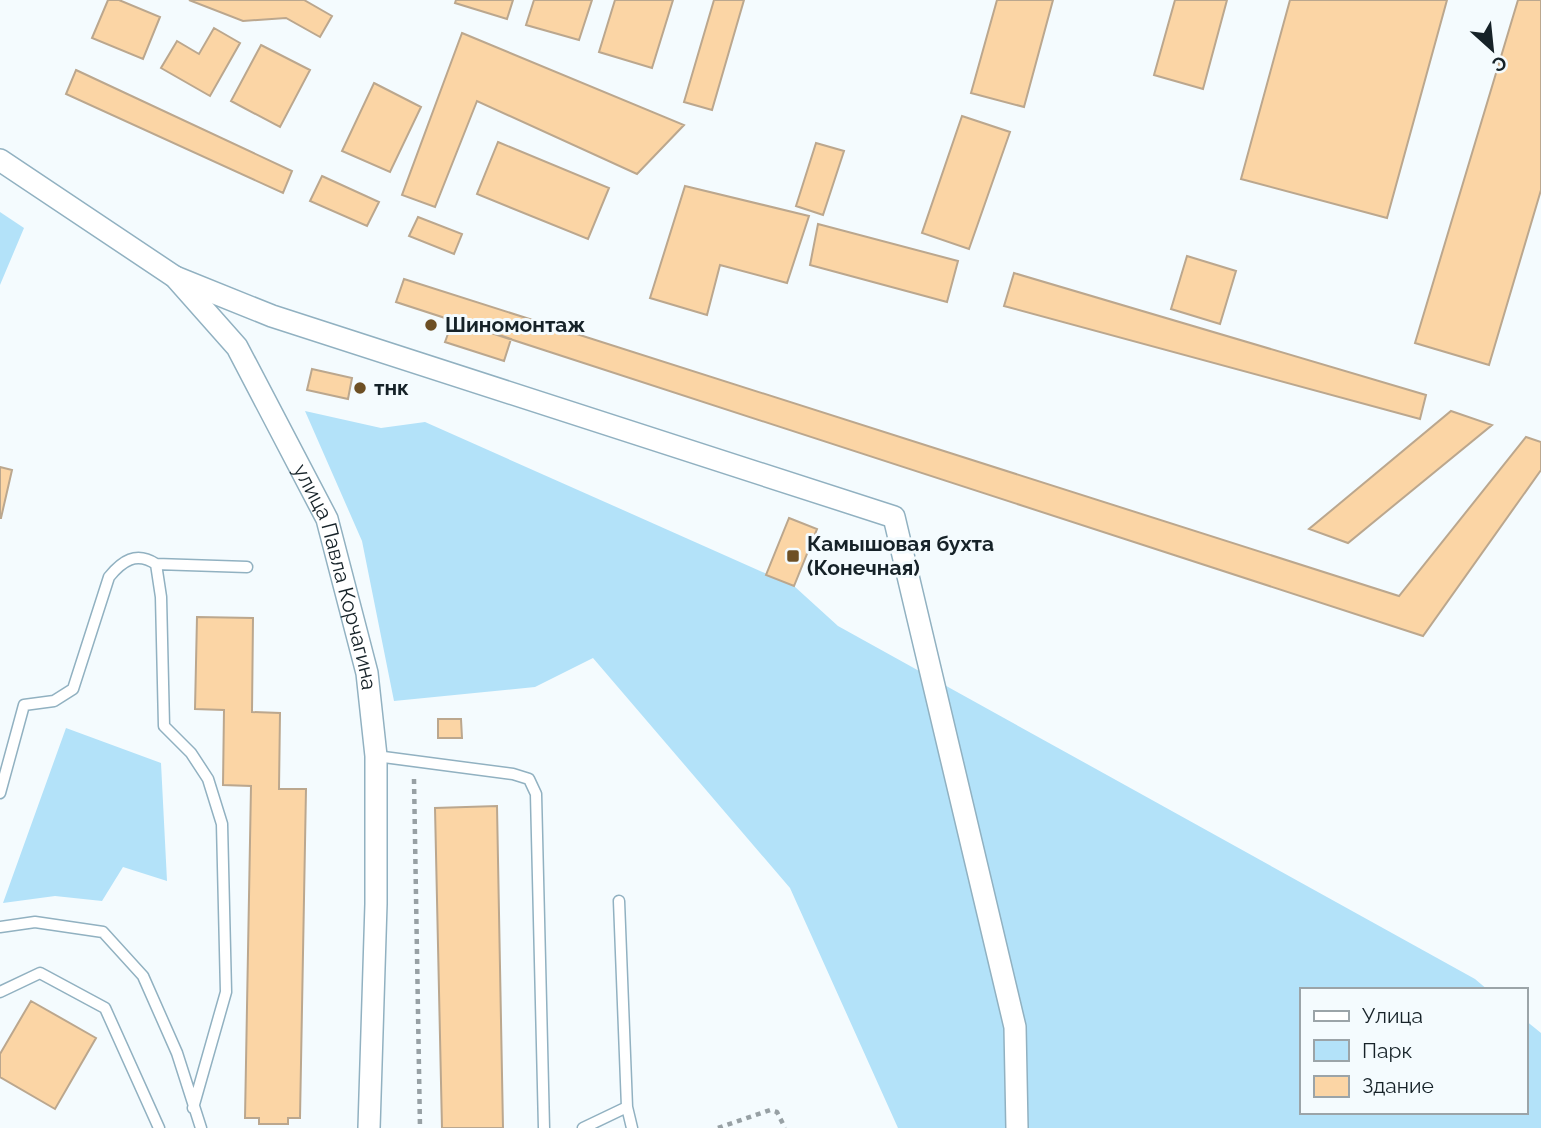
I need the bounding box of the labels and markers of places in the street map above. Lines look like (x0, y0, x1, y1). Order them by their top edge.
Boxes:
place label: Шиномонтаж (445, 312, 585, 337)
marker: Шиномонтаж (423, 317, 439, 333)
place label: тнк (374, 375, 409, 400)
marker: тнк (352, 380, 368, 396)
place label: Камышовая бухта (Конечная) (807, 531, 994, 580)
marker: Камышовая бухта (Конечная) (785, 548, 801, 564)

